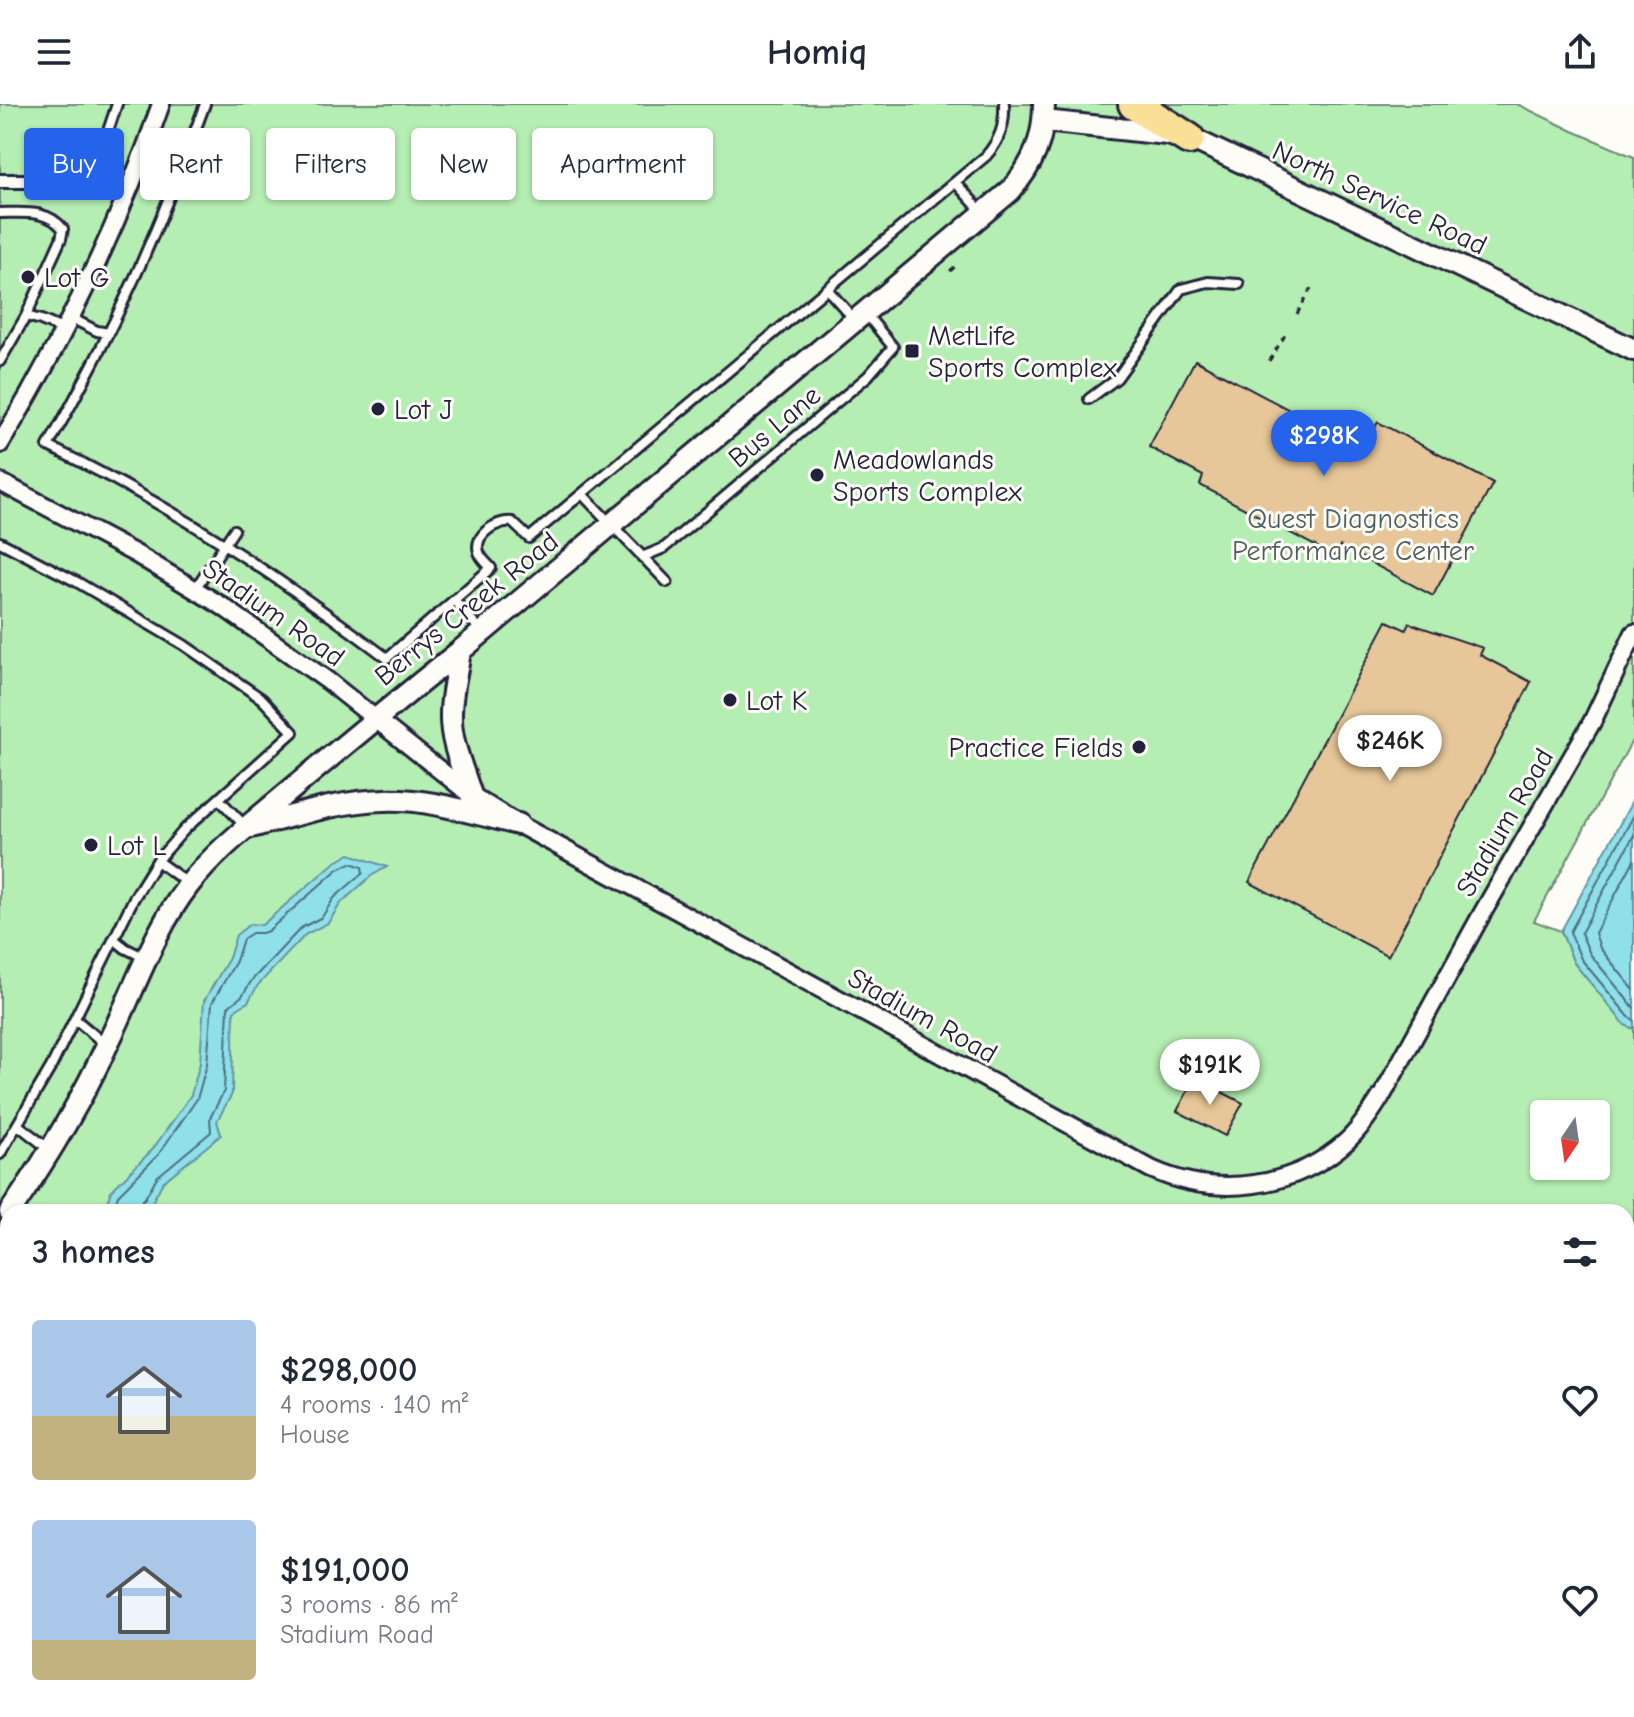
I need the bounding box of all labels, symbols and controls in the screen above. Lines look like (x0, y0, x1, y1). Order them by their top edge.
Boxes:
icon: menu (32, 30, 76, 74)
icon: share (1558, 30, 1602, 74)
text: Homiq (767, 32, 867, 73)
chip: Buy (24, 128, 124, 200)
chip: Rent (140, 128, 250, 200)
chip: Filters (266, 128, 395, 200)
chip: New (411, 128, 516, 200)
chip: Apartment (532, 128, 713, 200)
street label: North Service Road (1267, 134, 1492, 262)
place label: Lot G (44, 262, 110, 294)
marker: Lot G (19, 268, 37, 286)
place label: MetLife Sports Complex (928, 320, 1117, 384)
marker: MetLife Sports Complex (903, 342, 921, 360)
street label: Bus Lane (722, 379, 827, 474)
place label: Lot J (394, 394, 452, 426)
marker: Lot J (369, 400, 387, 418)
pin: $298K (1268, 410, 1380, 478)
text: $298K (1289, 421, 1359, 451)
place label: Meadowlands Sports Complex (833, 444, 1022, 508)
marker: Meadowlands Sports Complex (808, 466, 826, 484)
park label: Quest Diagnostics Performance Center (1232, 503, 1474, 567)
street label: Berrys Creek Road (369, 525, 565, 692)
street label: Stadium Road (196, 552, 350, 673)
place label: Lot K (746, 685, 807, 717)
marker: Lot K (721, 691, 739, 709)
pin: $246K (1334, 715, 1446, 783)
text: $246K (1356, 726, 1424, 756)
place label: Practice Fields (948, 732, 1123, 764)
marker: Practice Fields (1130, 738, 1148, 756)
street label: Stadium Road (1450, 743, 1560, 902)
place label: Lot L (107, 830, 166, 862)
marker: Lot L (82, 836, 100, 854)
street label: Stadium Road (842, 962, 1003, 1070)
pin: $191K (1154, 1039, 1266, 1107)
text: $191K (1178, 1050, 1242, 1080)
north arrow (1530, 1100, 1610, 1180)
map controls (1530, 1100, 1610, 1180)
icon: filters (1558, 1230, 1602, 1274)
text: 3 homes (32, 1232, 155, 1272)
text: $298,000 (280, 1350, 417, 1390)
icon: home (96, 1352, 192, 1448)
icon: heart (1558, 1378, 1602, 1422)
text: 4 rooms · 140 m² (280, 1390, 468, 1420)
text: House (280, 1420, 350, 1450)
text: $191,000 (280, 1550, 410, 1590)
icon: home (96, 1552, 192, 1648)
icon: heart (1558, 1578, 1602, 1622)
text: 3 rooms · 86 m² (280, 1590, 458, 1620)
text: Stadium Road (280, 1620, 434, 1650)

